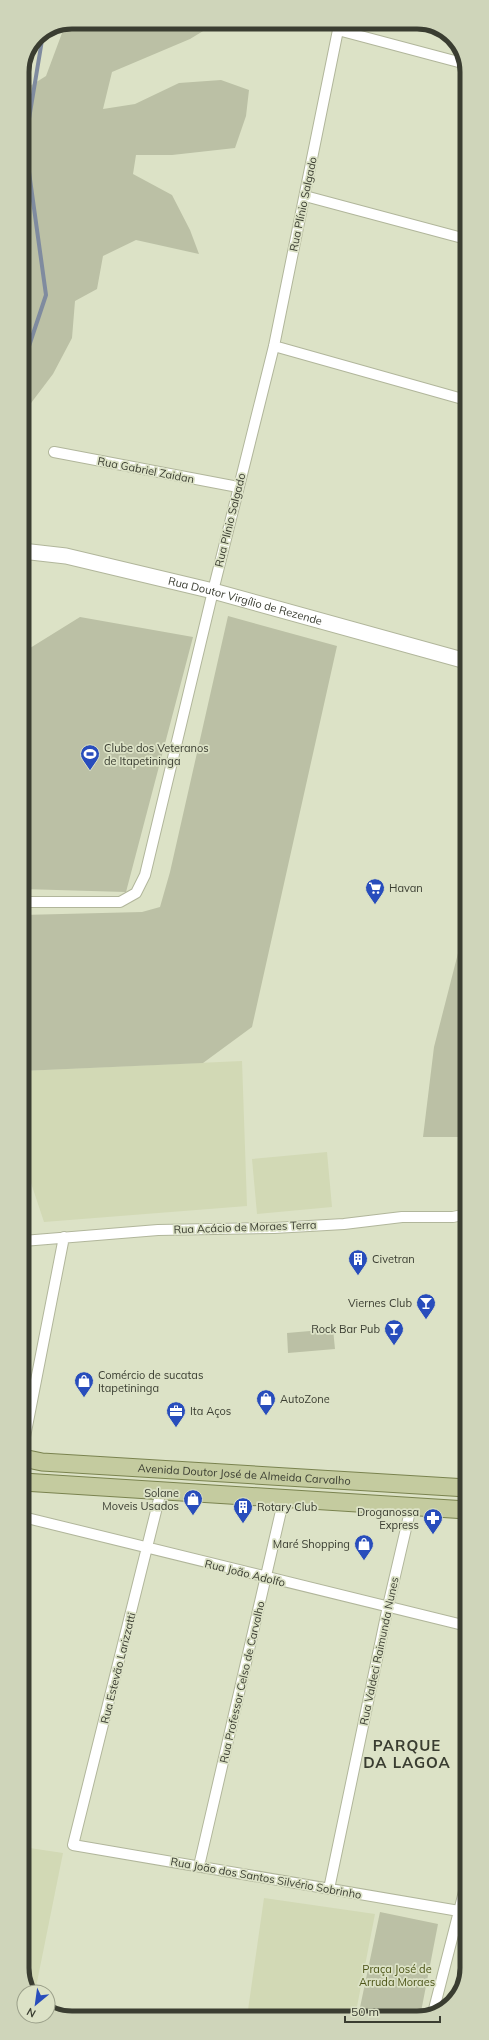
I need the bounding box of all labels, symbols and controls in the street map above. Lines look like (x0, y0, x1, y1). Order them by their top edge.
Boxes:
street label: Rua Plínio Salgado (286, 155, 320, 253)
street label: Rua Gabriel Zaidan (97, 454, 195, 486)
street label: Rua Plínio Salgado (212, 472, 248, 568)
street label: Rua Doutor Virgílio de Rezende (167, 574, 324, 628)
place label: Clube dos Veteranos de Itapetininga (104, 741, 209, 768)
sports icon: Clube dos Veteranos de Itapetininga (79, 743, 101, 771)
supermarket icon: Havan (364, 877, 386, 905)
place label: Havan (389, 881, 423, 895)
street label: Rua Acácio de Moraes Terra (173, 1218, 317, 1236)
building icon: Civetran (347, 1248, 369, 1276)
place label: Civetran (372, 1252, 415, 1266)
bar icon: Viernes Club (415, 1292, 437, 1320)
place label: Viernes Club (348, 1296, 412, 1310)
bar icon: Rock Bar Pub (383, 1318, 405, 1346)
place label: Rock Bar Pub (311, 1322, 380, 1336)
place label: Comércio de sucatas Itapetininga (98, 1368, 203, 1395)
shop icon: Comércio de sucatas Itapetininga (73, 1370, 95, 1398)
shop icon: AutoZone (255, 1388, 277, 1416)
place label: AutoZone (280, 1392, 330, 1406)
office icon: Ita Aços (165, 1400, 187, 1428)
place label: Ita Aços (190, 1404, 231, 1418)
street label: Avenida Doutor José de Almeida Carvalho (137, 1461, 351, 1488)
place label: Solane Moveis Usados (102, 1486, 179, 1513)
shop icon: Solane Moveis Usados (182, 1488, 204, 1516)
building icon: Rotary Club (232, 1496, 254, 1524)
place label: Rotary Club (257, 1500, 318, 1514)
place label: Droganossa Express (357, 1505, 419, 1532)
pharmacy icon: Droganossa Express (422, 1507, 444, 1535)
shop icon: Maré Shopping (353, 1533, 375, 1561)
place label: Maré Shopping (273, 1537, 350, 1551)
street label: Rua João Adolfo (203, 1556, 287, 1590)
street label: Rua Valdeci Raimunda Nunes (356, 1576, 402, 1726)
street label: Rua Professor Celso de Carvalho (217, 1600, 267, 1764)
street label: Rua Estevão Larizzatti (97, 1611, 139, 1725)
district label: PARQUE DA LAGOA (363, 1736, 451, 1772)
street label: Rua João dos Santos Silvério Sobrinho (169, 1854, 363, 1902)
park label: Praça José de Arruda Moraes (359, 1962, 435, 1989)
north arrow (16, 1984, 56, 2024)
scale bar (345, 1998, 440, 2024)
text: 50 m (351, 2004, 379, 2019)
text: N (24, 2005, 38, 2021)

